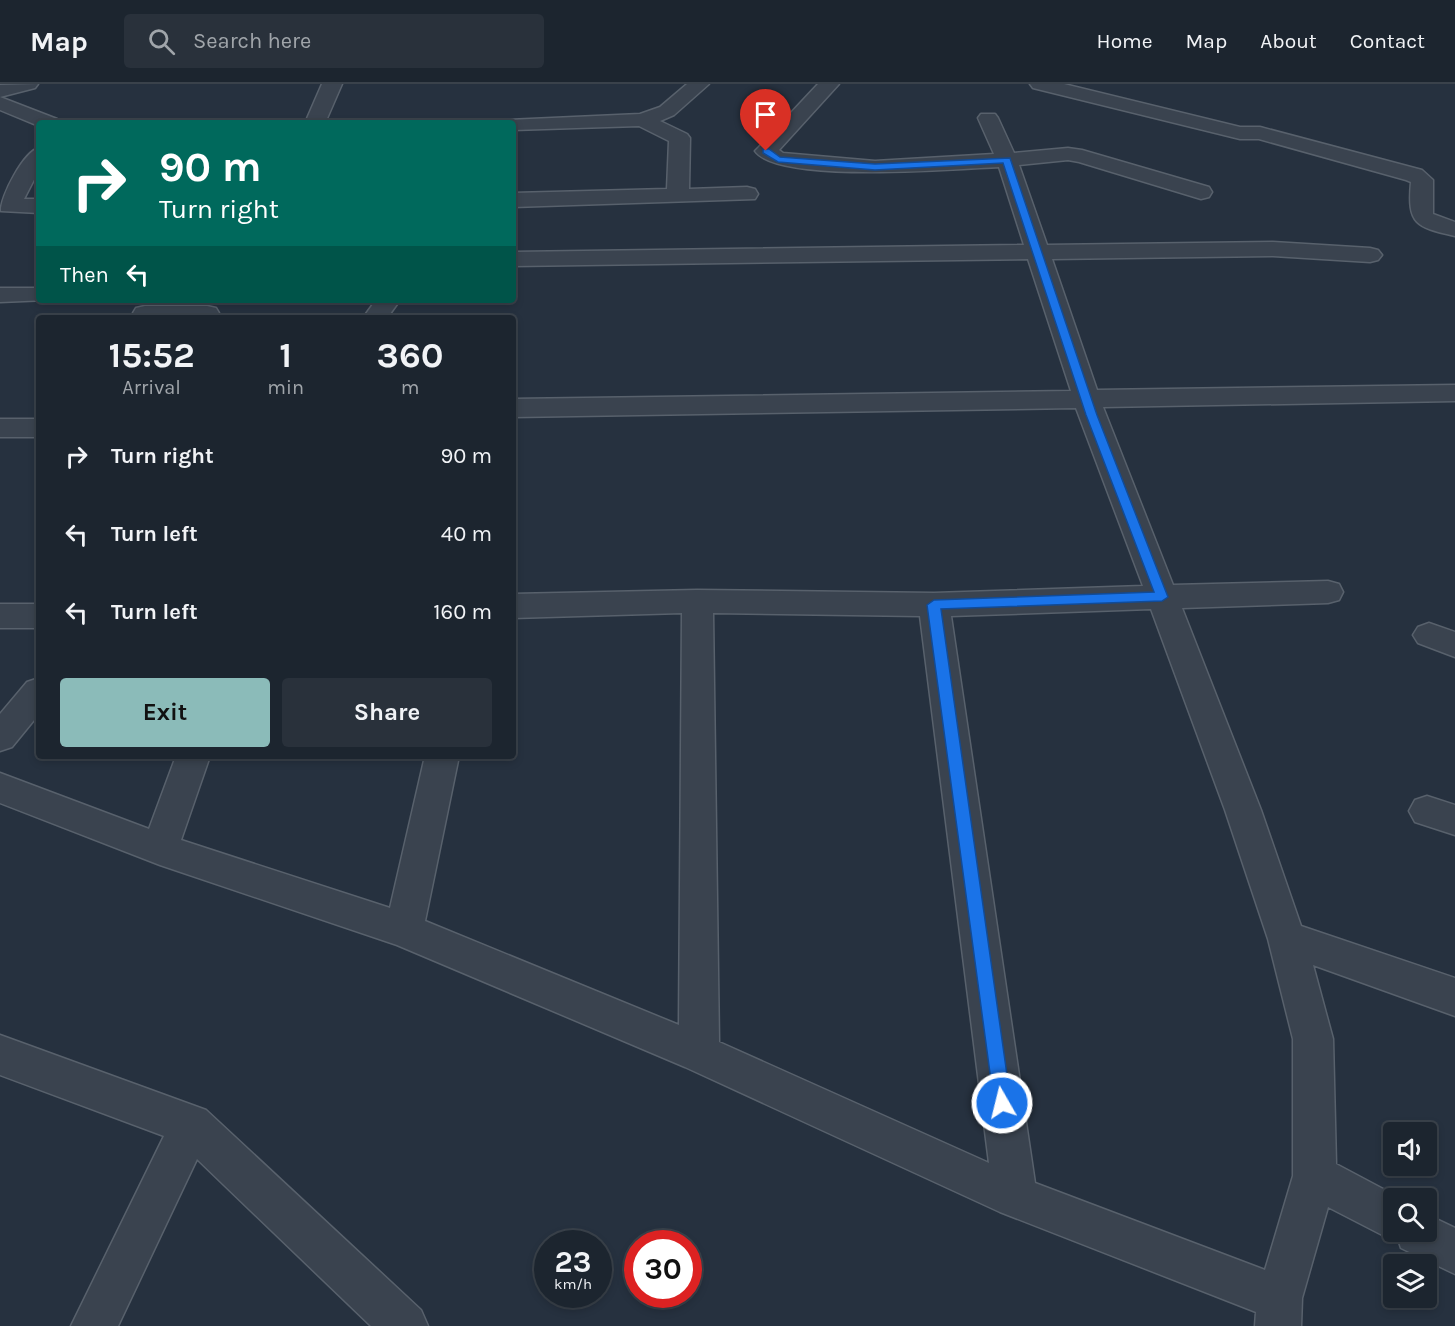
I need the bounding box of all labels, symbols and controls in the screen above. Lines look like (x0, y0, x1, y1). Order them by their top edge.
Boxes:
search box (124, 14, 544, 68)
text: Map (30, 25, 88, 58)
icon: search (145, 25, 178, 58)
text: Search here (193, 28, 311, 54)
text: Home (1097, 29, 1153, 53)
text: Map (1186, 29, 1227, 53)
text: About (1260, 29, 1317, 53)
text: Contact (1350, 29, 1425, 53)
pin (740, 89, 791, 151)
icon: arrive (749, 98, 782, 131)
text: 90 m (159, 142, 262, 192)
icon: right (60, 144, 138, 222)
text: Turn right (159, 193, 279, 225)
icon: left (121, 258, 154, 291)
text: Then (60, 262, 109, 288)
text: 15:52 (109, 334, 195, 376)
text: 1 (279, 334, 292, 376)
text: 360 (376, 334, 444, 376)
text: Arrival (122, 376, 181, 399)
text: min (267, 376, 304, 399)
text: m (401, 376, 419, 399)
icon: right (60, 440, 93, 473)
text: Turn right (111, 443, 214, 469)
text: 90 m (440, 443, 492, 469)
icon: left (60, 518, 93, 551)
text: Turn left (111, 521, 198, 547)
text: 40 m (441, 521, 492, 547)
icon: left (60, 596, 93, 629)
text: Turn left (111, 599, 198, 625)
text: 160 m (433, 599, 492, 625)
button: Exit (60, 678, 270, 747)
button: Share (282, 678, 492, 747)
position arrow (970, 1071, 1034, 1135)
map controls (1383, 1122, 1437, 1308)
button: sound (1383, 1122, 1437, 1176)
button: search (1383, 1188, 1437, 1242)
speed limit sign: 30 (624, 1230, 702, 1308)
text: 23 (555, 1244, 591, 1280)
button: layers (1383, 1254, 1437, 1308)
text: km/h (554, 1275, 592, 1293)

